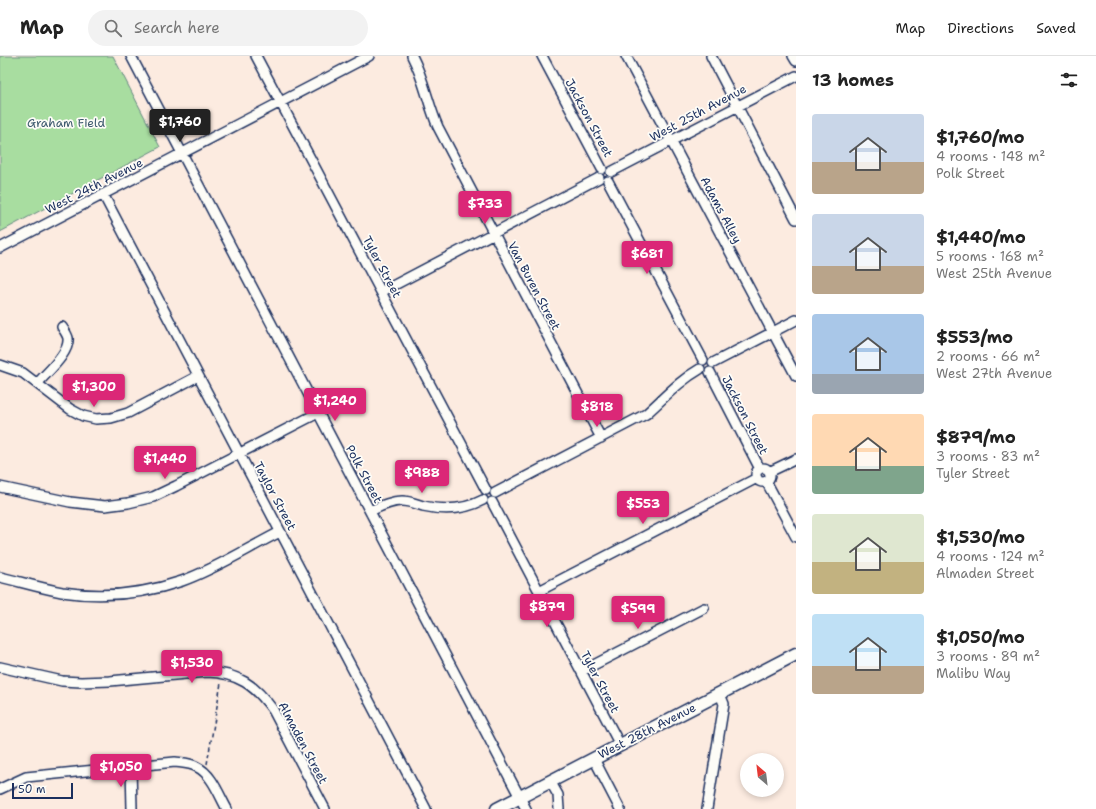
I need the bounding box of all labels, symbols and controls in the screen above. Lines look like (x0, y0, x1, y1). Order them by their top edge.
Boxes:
search box (88, 10, 368, 46)
text: Map (20, 15, 64, 40)
icon: search (102, 17, 124, 39)
text: Search here (134, 18, 220, 38)
text: Map (896, 19, 926, 37)
text: Directions (948, 19, 1014, 37)
text: Saved (1036, 19, 1076, 37)
text: 13 homes (812, 69, 894, 91)
icon: filters (1058, 69, 1080, 91)
street label: Jackson Street (562, 76, 616, 160)
street label: West 25th Avenue (647, 81, 749, 145)
pin: $1,760 (147, 109, 213, 143)
text: $1,760 (158, 113, 202, 130)
park label: Graham Field (27, 115, 105, 131)
text: $1,760/mo (936, 126, 1025, 148)
icon: home (844, 130, 892, 178)
text: 4 rooms · 148 m² (936, 148, 1045, 165)
street label: West 24th Avenue (42, 154, 146, 218)
text: Polk Street (936, 165, 1005, 182)
street label: Adams Alley (697, 174, 745, 246)
pin: $733 (461, 191, 509, 225)
text: $733 (467, 195, 503, 212)
text: $1,440/mo (936, 226, 1026, 248)
icon: home (844, 230, 892, 278)
street label: Tyler Street (359, 233, 405, 301)
street label: Van Buren Street (504, 239, 564, 333)
pin: $681 (623, 241, 671, 275)
text: $681 (631, 245, 663, 262)
text: 5 rooms · 168 m² (936, 248, 1044, 265)
text: West 25th Avenue (936, 265, 1052, 282)
text: $553/mo (936, 326, 1013, 348)
icon: home (844, 330, 892, 378)
text: 2 rooms · 66 m² (936, 348, 1040, 365)
text: West 27th Avenue (936, 365, 1052, 382)
street label: Jackson Street (718, 373, 772, 457)
pin: $1,300 (61, 374, 127, 408)
text: $1,300 (72, 378, 116, 395)
pin: $1,240 (302, 388, 368, 422)
text: $1,240 (313, 392, 357, 409)
pin: $818 (573, 394, 621, 428)
text: $818 (581, 398, 613, 415)
text: $879/mo (936, 426, 1016, 448)
icon: home (844, 430, 892, 478)
street label: Polk Street (342, 442, 386, 506)
pin: $1,440 (132, 446, 198, 480)
text: 3 rooms · 83 m² (936, 448, 1040, 465)
text: $1,440 (143, 450, 187, 467)
street label: Taylor Street (250, 459, 300, 533)
pin: $988 (398, 460, 446, 494)
text: $988 (404, 464, 440, 481)
text: Tyler Street (936, 465, 1010, 482)
pin: $553 (619, 491, 667, 525)
text: $553 (626, 495, 660, 512)
text: $1,530/mo (936, 526, 1025, 548)
icon: home (844, 530, 892, 578)
text: 4 rooms · 124 m² (936, 548, 1045, 565)
text: Almaden Street (936, 565, 1034, 582)
pin: $879 (523, 594, 571, 628)
pin: $599 (614, 596, 662, 630)
text: $879 (529, 598, 565, 615)
text: $599 (621, 600, 655, 617)
text: $1,050/mo (936, 626, 1025, 648)
icon: home (844, 630, 892, 678)
street label: Tyler Street (577, 648, 623, 716)
text: 3 rooms · 89 m² (936, 648, 1040, 665)
pin: $1,530 (159, 650, 225, 684)
text: $1,530 (170, 654, 214, 671)
text: Malibu Way (936, 665, 1011, 682)
street label: Almaden Street (275, 699, 331, 787)
street label: West 28th Avenue (595, 699, 699, 763)
north arrow (740, 753, 784, 797)
map controls (740, 753, 784, 797)
pin: $1,050 (88, 754, 154, 788)
text: $1,050 (99, 758, 143, 775)
scale bar (12, 781, 73, 800)
text: 50 m (18, 782, 46, 797)

